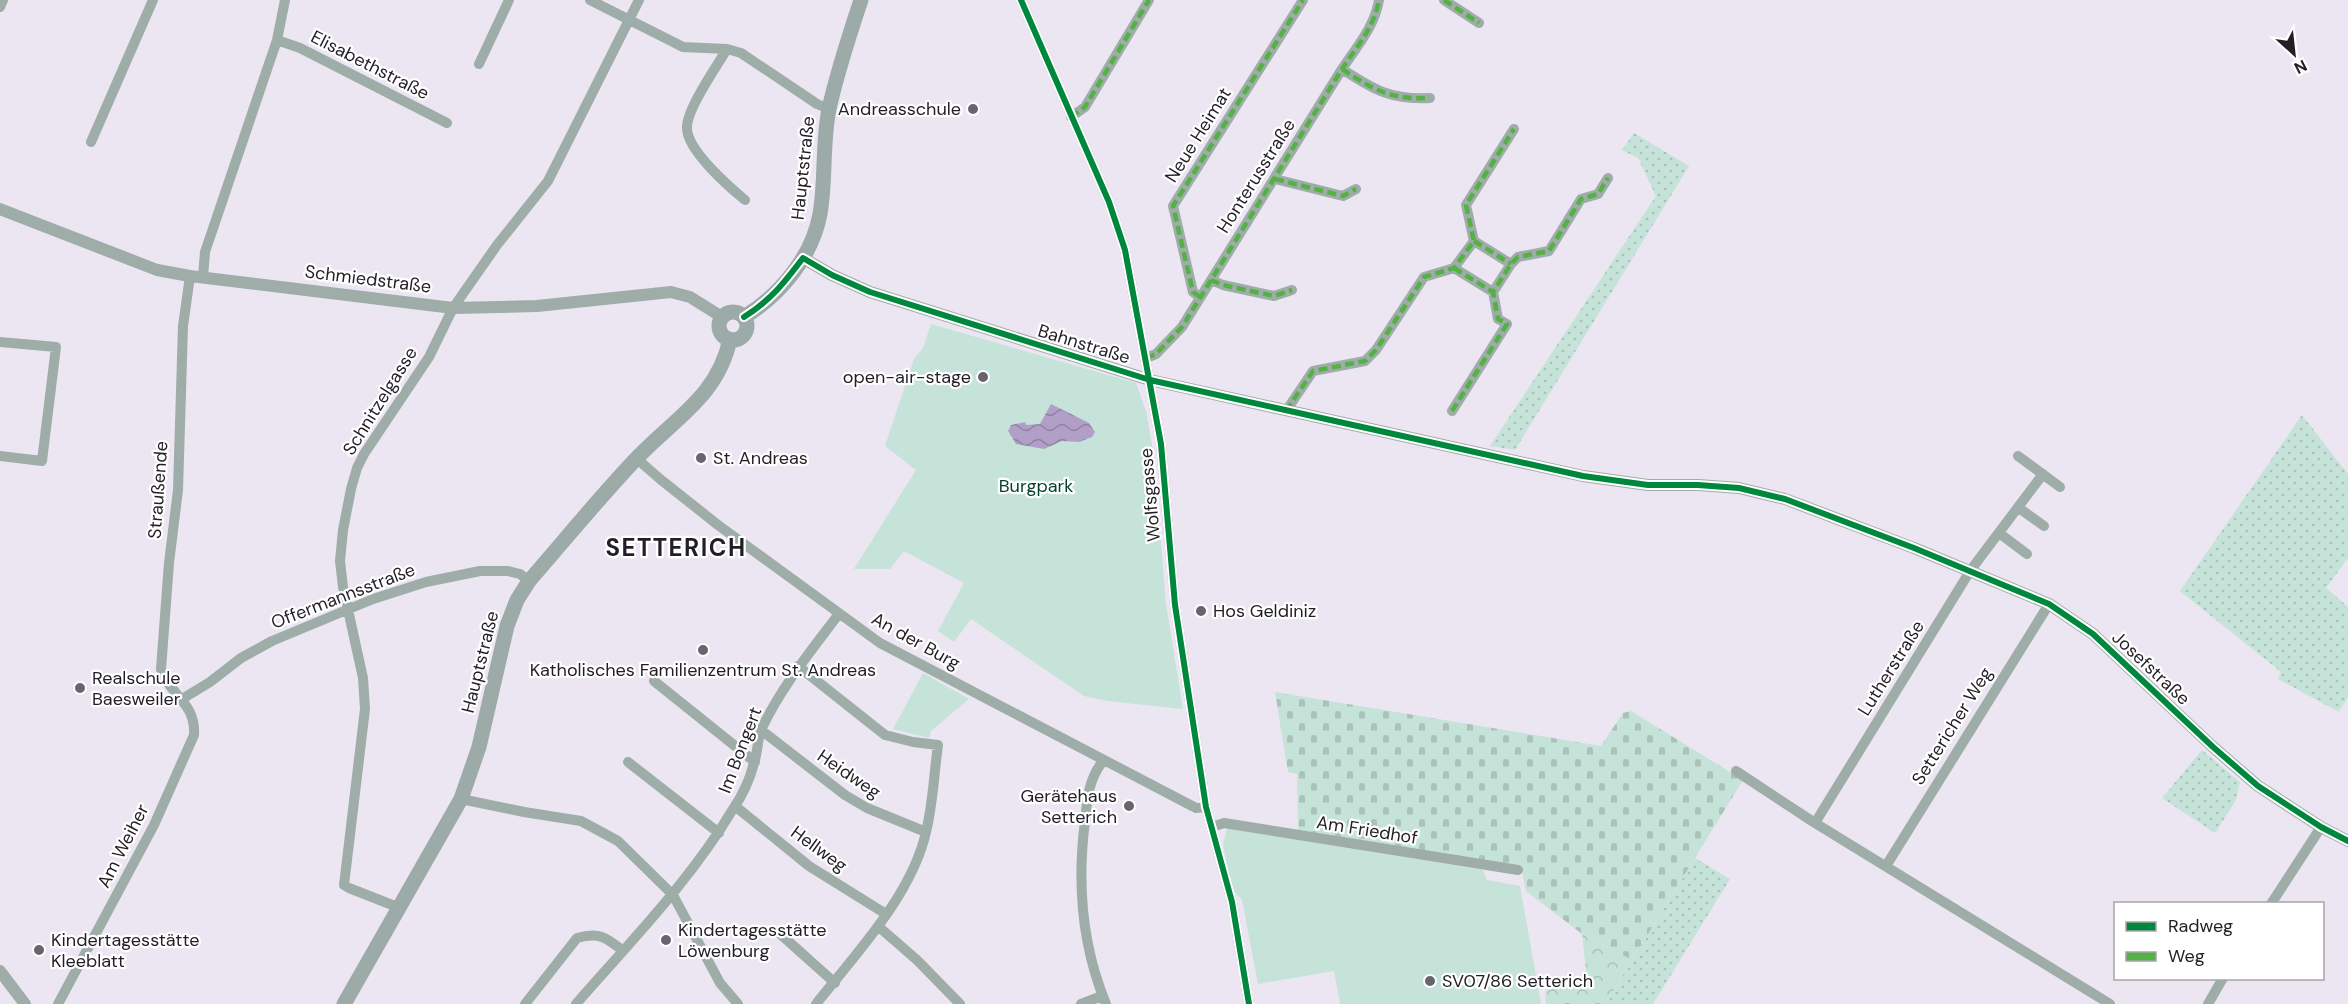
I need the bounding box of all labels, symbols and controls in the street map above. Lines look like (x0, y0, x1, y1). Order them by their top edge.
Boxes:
north arrow (2264, 24, 2324, 84)
street label: Elisabethstraße (307, 25, 433, 105)
text: N (2291, 55, 2311, 79)
street label: Neue Heimat (1159, 83, 1237, 187)
place label: Andreasschule (838, 97, 961, 121)
marker: Andreasschule (966, 102, 980, 116)
street label: Honterusstraße (1211, 114, 1301, 238)
street label: Hauptstraße (786, 115, 820, 221)
street label: Schmiedstraße (304, 259, 432, 299)
street label: Bahnstraße (1035, 319, 1133, 369)
street label: Schnitzelgasse (337, 342, 423, 460)
place label: open-air-stage (843, 365, 971, 389)
marker: open-air-stage (976, 370, 990, 384)
street label: Straußende (143, 440, 173, 540)
place label: St. Andreas (713, 446, 808, 470)
street label: Wolfsgasse (1134, 447, 1166, 543)
marker: St. Andreas (694, 451, 708, 465)
park label: Burgpark (999, 474, 1073, 498)
district label: SETTERICH (605, 532, 747, 563)
street label: Offermannsstraße (268, 558, 418, 634)
place label: Hos Geldiniz (1213, 599, 1316, 623)
marker: Hos Geldiniz (1194, 604, 1208, 618)
street label: An der Burg (867, 607, 965, 675)
street label: Hauptstraße (456, 608, 504, 716)
street label: Lutherstraße (1852, 616, 1930, 720)
street label: Josefstraße (2107, 626, 2195, 710)
marker: Katholisches Familienzentrum St. Andreas (696, 643, 710, 657)
place label: Katholisches Familienzentrum St. Andreas (530, 658, 876, 682)
street label: Settericher Weg (1906, 663, 1998, 789)
place label: Realschule Baesweiler (92, 666, 181, 711)
marker: Realschule Baesweiler (73, 681, 87, 695)
street label: Im Bongert (713, 703, 767, 797)
street label: Heidweg (813, 744, 885, 804)
place label: Gerätehaus Setterich (1020, 784, 1117, 829)
marker: Gerätehaus Setterich (1122, 799, 1136, 813)
street label: Am Weiher (92, 800, 155, 892)
street label: Am Friedhof (1315, 810, 1419, 850)
street label: Hellweg (786, 820, 852, 878)
legend (2114, 902, 2324, 980)
text: Radweg (2168, 914, 2233, 938)
place label: Kindertagesstätte Löwenburg (678, 918, 826, 963)
place label: Kindertagesstätte Kleeblatt (51, 928, 199, 973)
marker: Kindertagesstätte Löwenburg (659, 933, 673, 947)
marker: Kindertagesstätte Kleeblatt (32, 943, 46, 957)
text: Weg (2168, 944, 2205, 968)
place label: SV07/86 Setterich (1442, 969, 1593, 993)
marker: SV07/86 Setterich (1423, 974, 1437, 988)

